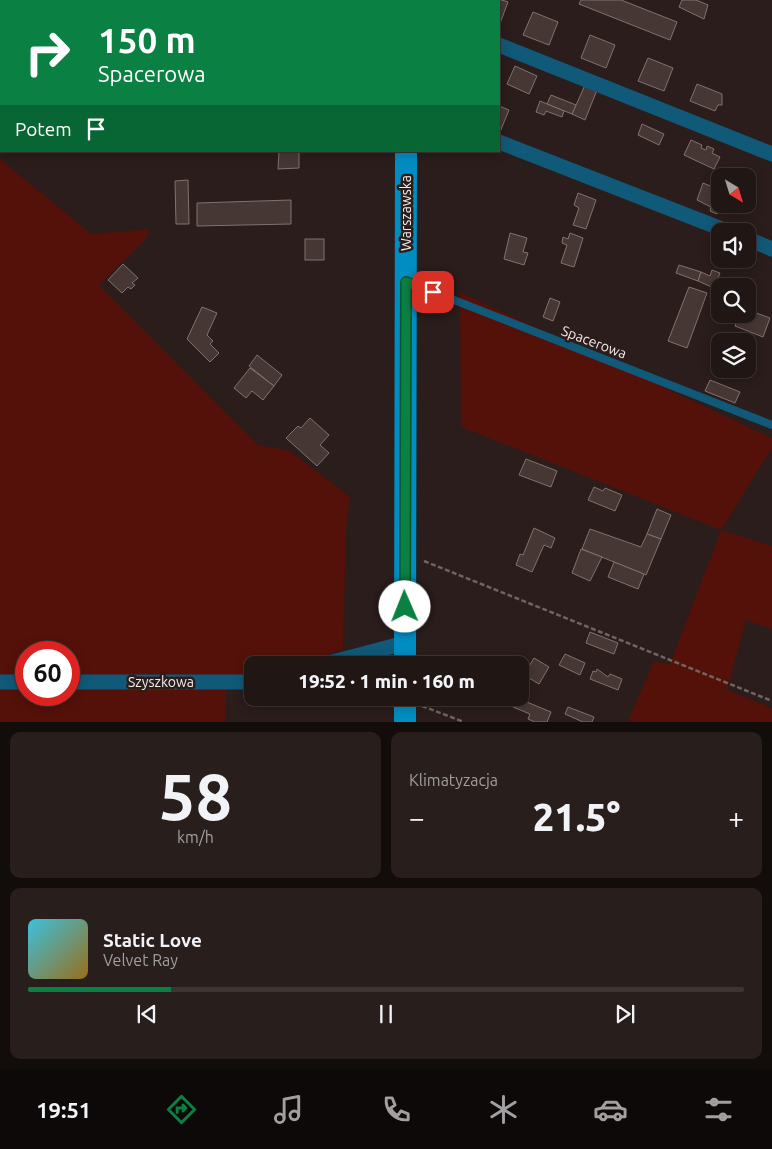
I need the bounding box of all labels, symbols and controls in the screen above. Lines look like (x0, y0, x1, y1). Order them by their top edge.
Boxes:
icon: right (15, 20, 80, 85)
text: 150 m (98, 20, 196, 60)
text: Spacerowa (98, 61, 206, 86)
icon: arrive (82, 115, 110, 143)
text: Potem (15, 118, 72, 140)
north arrow (711, 168, 756, 212)
map controls (711, 168, 756, 378)
street label: Warszawska (398, 175, 414, 251)
button: sound (711, 223, 756, 268)
pin (412, 271, 454, 313)
icon: arrive (419, 278, 447, 306)
button: search (711, 278, 756, 323)
street label: Spacerowa (559, 322, 629, 362)
button: layers (711, 333, 756, 378)
position arrow (378, 580, 430, 632)
speed limit sign: 60 (15, 641, 80, 706)
text: 19:52 · 1 min · 160 m (298, 670, 475, 692)
street label: Szyszkowa (128, 674, 194, 690)
text: 58 (159, 759, 232, 832)
text: Klimatyzacja (409, 771, 498, 789)
text: 21.5° (533, 796, 620, 838)
text: − (409, 802, 425, 833)
text: + (728, 802, 744, 833)
text: km/h (177, 828, 214, 846)
text: Static Love (103, 929, 202, 951)
text: Velvet Ray (103, 951, 178, 969)
icon: previous (133, 1000, 161, 1028)
icon: pause (372, 1000, 400, 1028)
icon: next (611, 1000, 639, 1028)
icon: directions (164, 1092, 199, 1127)
icon: music (271, 1092, 306, 1127)
icon: phone (379, 1092, 414, 1127)
icon: climate (486, 1092, 521, 1127)
icon: car (593, 1092, 628, 1127)
icon: filters (701, 1092, 736, 1127)
text: 19:51 (36, 1097, 91, 1122)

